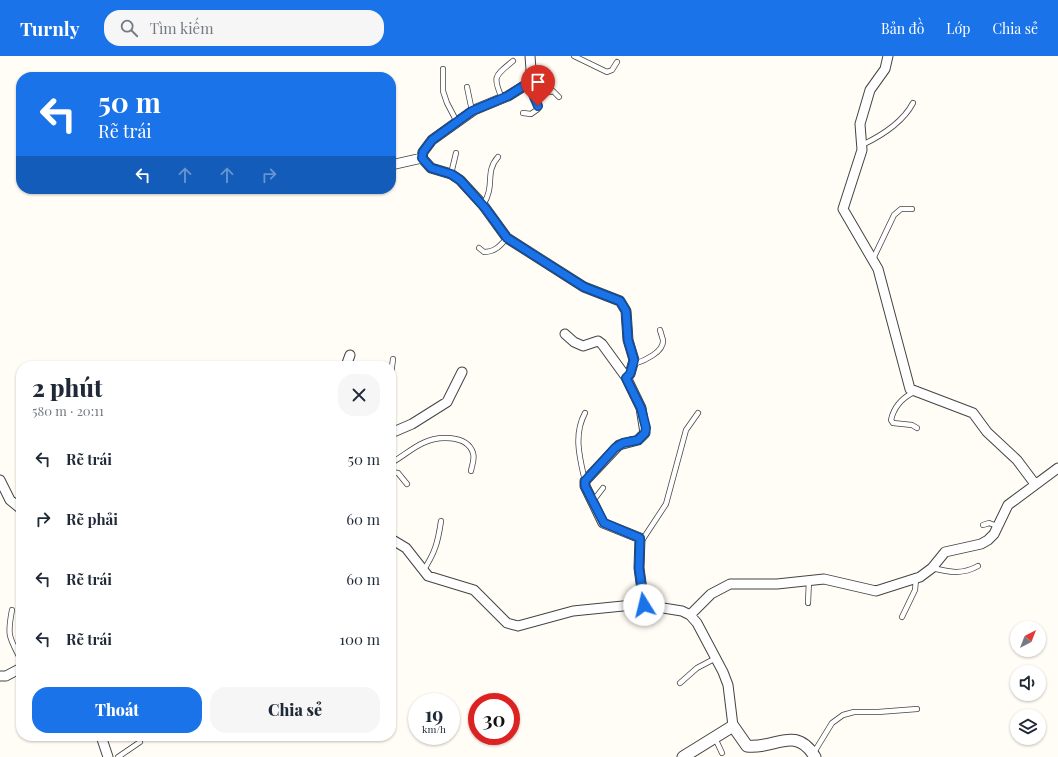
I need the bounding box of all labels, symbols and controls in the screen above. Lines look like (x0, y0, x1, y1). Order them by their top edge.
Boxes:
search box (104, 10, 384, 46)
text: Turnly (20, 15, 80, 41)
icon: search (118, 17, 140, 39)
text: Tìm kiếm (150, 18, 214, 38)
text: Bản đồ (881, 19, 924, 38)
text: Lớp (946, 19, 970, 38)
text: Chia sẻ (992, 19, 1038, 38)
pin (521, 65, 555, 106)
icon: arrive (527, 71, 549, 93)
text: 50 m (98, 83, 161, 120)
icon: left (32, 88, 84, 140)
text: Rẽ trái (98, 119, 152, 143)
icon: left (132, 164, 154, 186)
icon: ahead (174, 164, 196, 186)
icon: ahead (216, 164, 238, 186)
icon: right (258, 164, 280, 186)
text: 2 phút (32, 371, 103, 403)
button: close (338, 374, 380, 416)
text: 580 m · 20:11 (32, 402, 104, 419)
icon: left (32, 448, 54, 470)
text: Rẽ trái (66, 449, 112, 469)
text: 50 m (348, 449, 380, 469)
icon: right (32, 508, 54, 530)
text: Rẽ phải (66, 509, 118, 529)
text: 60 m (346, 509, 380, 529)
icon: left (32, 568, 54, 590)
text: Rẽ trái (66, 569, 112, 589)
text: 60 m (346, 569, 380, 589)
position arrow (623, 584, 665, 626)
north arrow (1010, 621, 1046, 657)
map controls (1010, 621, 1046, 745)
icon: left (32, 628, 54, 650)
text: Rẽ trái (66, 629, 112, 649)
text: 100 m (339, 629, 380, 649)
button: sound (1010, 665, 1046, 701)
button: Thoát (32, 687, 202, 733)
button: Chia sẻ (210, 687, 380, 733)
speed limit sign: 30 (468, 693, 520, 745)
text: 19 (425, 700, 443, 727)
button: layers (1010, 709, 1046, 745)
text: km/h (422, 722, 446, 736)

